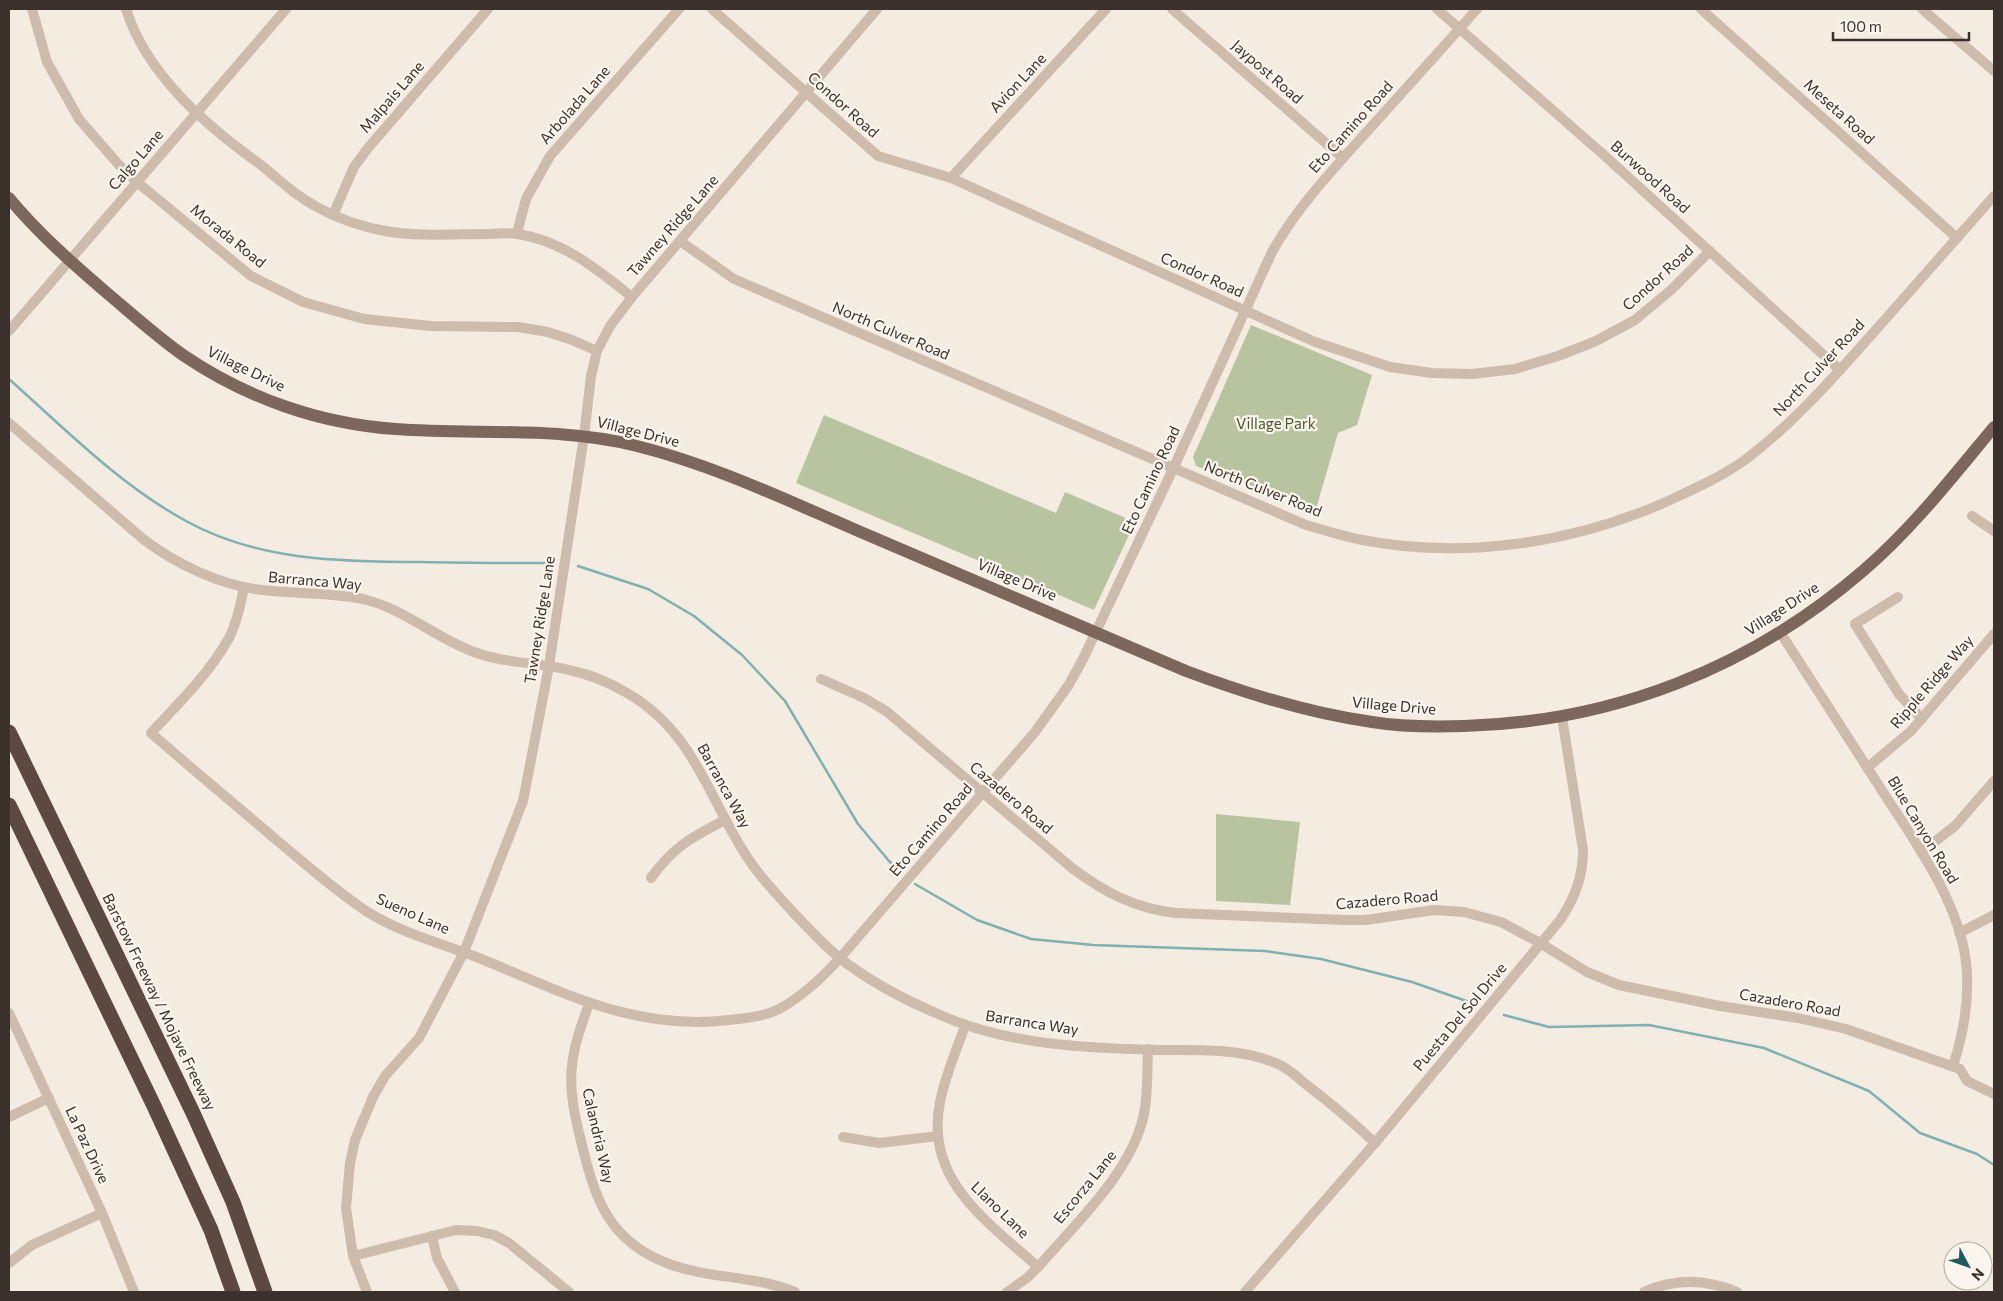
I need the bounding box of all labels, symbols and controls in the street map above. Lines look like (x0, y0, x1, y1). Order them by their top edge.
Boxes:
scale bar (1833, 10, 1969, 42)
text: 100 m (1840, 17, 1882, 35)
street label: Jaypost Road (1228, 35, 1307, 107)
street label: Avion Lane (985, 49, 1049, 116)
street label: Malpais Lane (355, 57, 427, 136)
street label: Arbolada Lane (535, 61, 613, 147)
street label: Condor Road (804, 68, 883, 141)
street label: Meseta Road (1801, 75, 1879, 148)
street label: Eto Camino Road (1304, 77, 1396, 176)
street label: Calgo Lane (104, 125, 167, 193)
street label: Burwood Road (1607, 136, 1694, 217)
street label: Tawney Ridge Lane (623, 171, 721, 280)
street label: Morada Road (187, 199, 270, 271)
street label: Condor Road (1618, 241, 1697, 314)
street label: Condor Road (1158, 248, 1247, 300)
street label: North Culver Road (830, 297, 953, 363)
street label: North Culver Road (1769, 315, 1868, 419)
street label: Village Drive (204, 341, 288, 395)
street label: Village Drive (595, 412, 682, 450)
park label: Village Park (1236, 414, 1316, 432)
street label: Eto Camino Road (1117, 423, 1183, 536)
street label: North Culver Road (1202, 456, 1325, 520)
street label: Village Drive (975, 554, 1060, 604)
street label: Tawney Ridge Lane (520, 555, 558, 685)
street label: Barranca Way (268, 567, 363, 593)
street label: Village Drive (1741, 578, 1822, 639)
street label: Ripple Ridge Way (1886, 631, 1977, 732)
street label: Village Drive (1351, 692, 1437, 718)
street label: Barranca Way (694, 740, 756, 831)
street label: Cazadero Road (967, 757, 1057, 837)
street label: Blue Canyon Road (1885, 772, 1963, 886)
street label: Eto Camino Road (885, 779, 975, 879)
street label: Cazadero Road (1335, 886, 1439, 912)
street label: Sueno Lane (374, 889, 453, 937)
street label: Barstow Freeway / Mojave Freeway (99, 890, 221, 1113)
street label: Puesta Del Sol Drive (1409, 959, 1510, 1074)
street label: Cazadero Road (1738, 984, 1842, 1020)
street label: Barranca Way (984, 1006, 1080, 1038)
street label: Calandria Way (579, 1086, 619, 1186)
street label: La Paz Drive (62, 1103, 114, 1186)
street label: Escorza Lane (1049, 1146, 1119, 1227)
street label: Llano Lane (968, 1177, 1033, 1241)
north arrow (1943, 1241, 1993, 1291)
text: N (1968, 1265, 1988, 1284)

